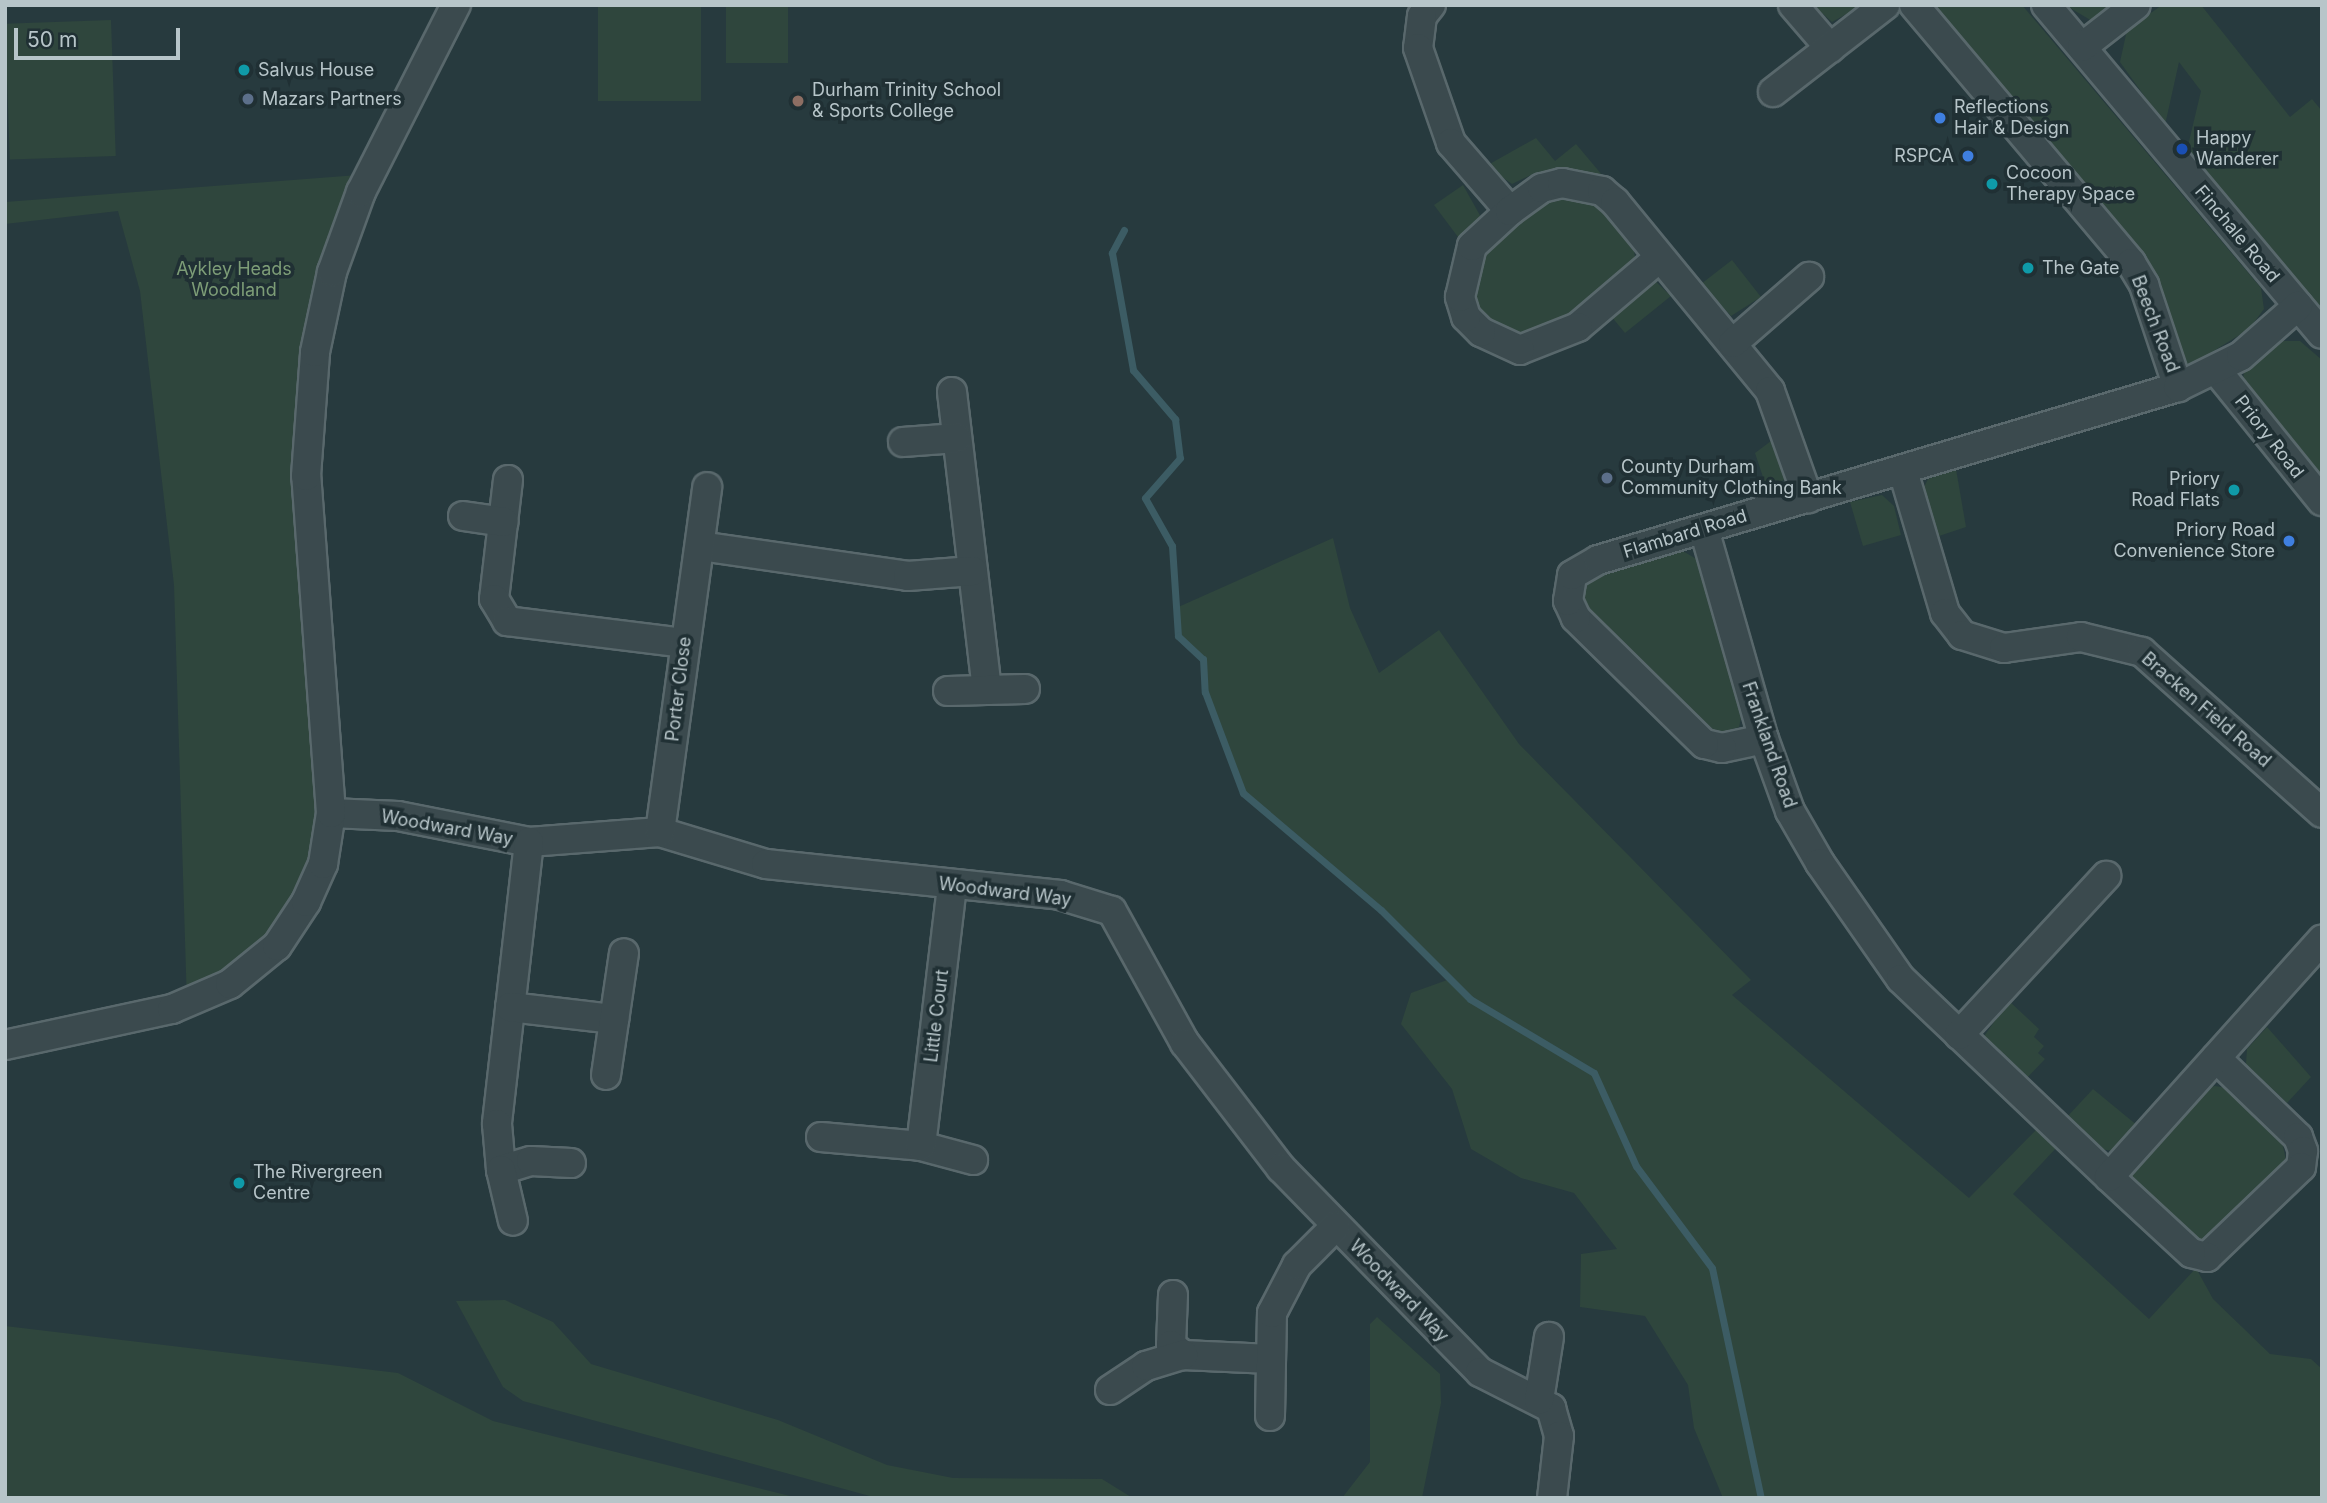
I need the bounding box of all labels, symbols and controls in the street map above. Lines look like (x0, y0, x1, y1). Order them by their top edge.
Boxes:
scale bar (18, 14, 184, 58)
text: 50 m (27, 27, 77, 52)
place label: Salvus House (258, 59, 374, 81)
marker: Salvus House (236, 62, 252, 78)
place label: Durham Trinity School & Sports College (812, 80, 1001, 122)
place label: Mazars Partners (262, 88, 402, 110)
marker: Mazars Partners (240, 91, 256, 107)
marker: Durham Trinity School & Sports College (790, 93, 806, 109)
place label: Reflections Hair & Design (1954, 97, 2069, 140)
marker: Reflections Hair & Design (1932, 110, 1948, 126)
place label: Happy Wanderer (2196, 128, 2279, 170)
marker: Happy Wanderer (2174, 141, 2190, 157)
place label: RSPCA (1894, 145, 1954, 167)
marker: RSPCA (1960, 148, 1976, 164)
place label: Cocoon Therapy Space (2006, 163, 2135, 206)
marker: Cocoon Therapy Space (1984, 176, 2000, 192)
street label: Finchale Road (2190, 181, 2284, 287)
place label: The Gate (2042, 257, 2120, 279)
park label: Aykley Heads Woodland (176, 259, 292, 302)
marker: The Gate (2020, 260, 2036, 276)
street label: Beech Road (2127, 272, 2183, 376)
street label: Priory Road (2230, 391, 2308, 483)
place label: County Durham Community Clothing Bank (1621, 457, 1842, 500)
place label: Priory Road Flats (2131, 469, 2220, 512)
marker: County Durham Community Clothing Bank (1599, 470, 1615, 486)
marker: Priory Road Flats (2226, 482, 2242, 498)
street label: Flambard Road (1621, 505, 1749, 563)
place label: Priory Road Convenience Store (2113, 520, 2275, 562)
marker: Priory Road Convenience Store (2281, 533, 2297, 549)
street label: Porter Close (662, 635, 696, 743)
street label: Bracken Field Road (2137, 648, 2275, 772)
street label: Frankland Road (1737, 679, 1801, 811)
street label: Woodward Way (379, 806, 515, 850)
street label: Woodward Way (937, 873, 1073, 911)
street label: Little Court (921, 968, 953, 1064)
place label: The Rivergreen Centre (253, 1162, 383, 1204)
marker: The Rivergreen Centre (231, 1175, 247, 1191)
street label: Woodward Way (1345, 1235, 1453, 1347)

